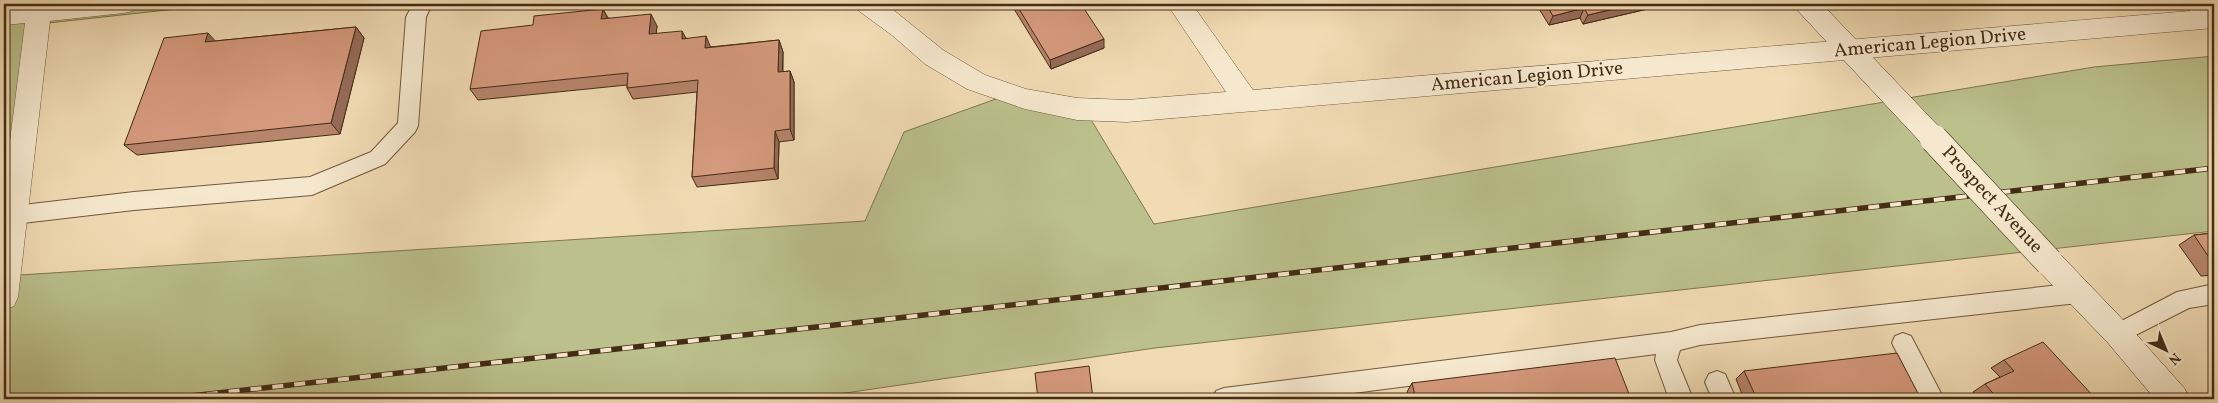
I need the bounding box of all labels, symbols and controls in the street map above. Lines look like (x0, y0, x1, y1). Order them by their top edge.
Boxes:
street label: American Legion Drive (1833, 22, 2027, 64)
street label: American Legion Drive (1430, 56, 1624, 98)
street label: Prospect Avenue (1935, 141, 2049, 259)
north arrow (2140, 326, 2190, 376)
text: N (2164, 348, 2184, 369)

